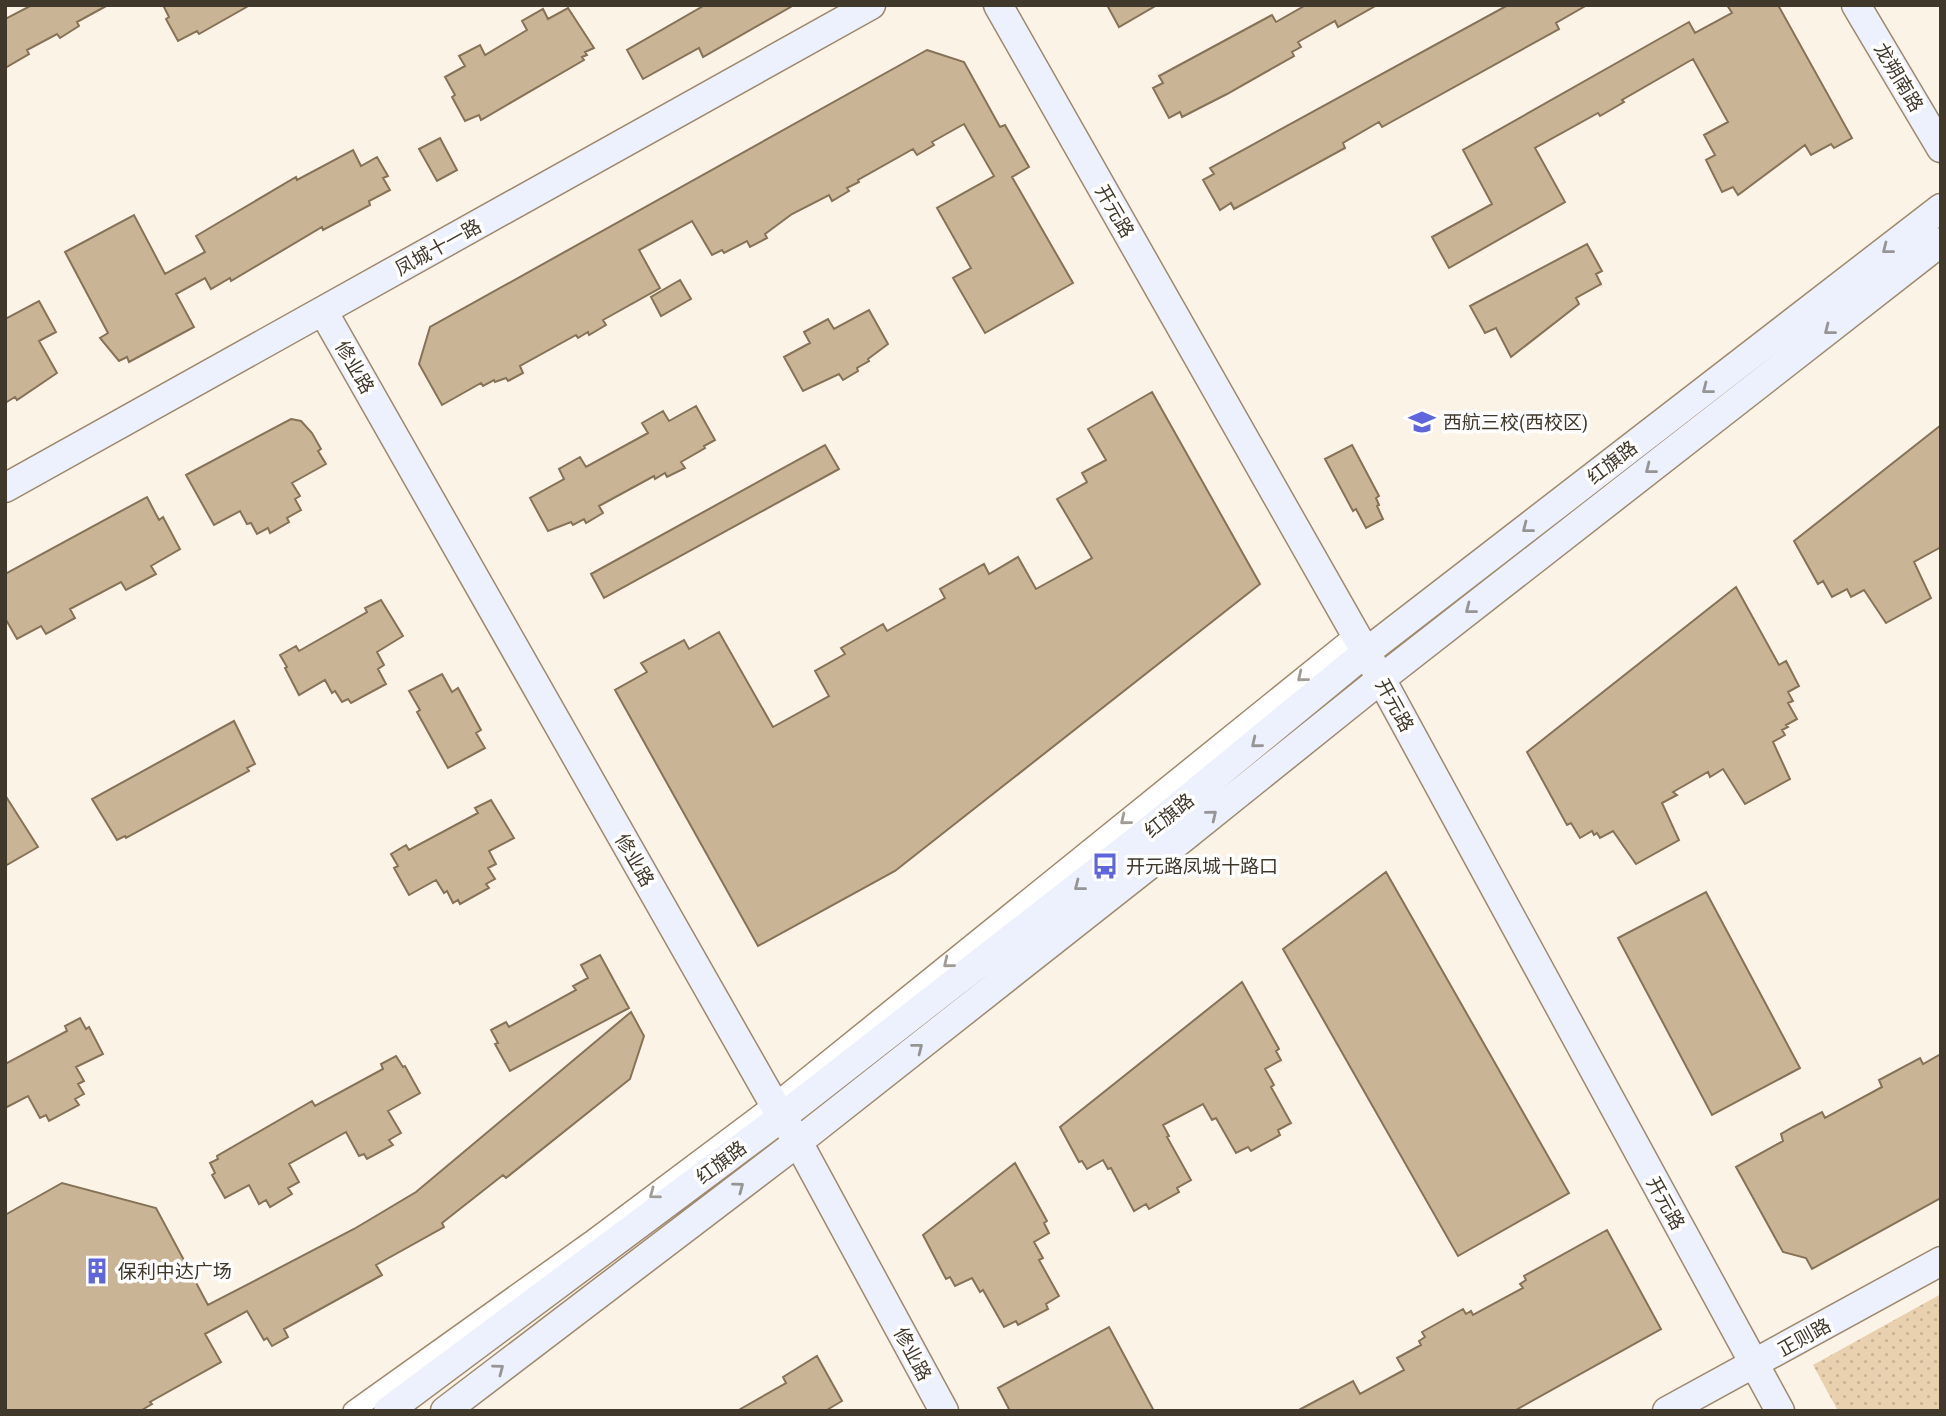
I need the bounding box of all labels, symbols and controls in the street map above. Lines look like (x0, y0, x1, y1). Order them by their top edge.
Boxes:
street label: 龙朔南路 (1869, 39, 1928, 116)
street label: 开元路 (1090, 181, 1139, 242)
street label: 凤城十一路 (391, 214, 485, 281)
one-way arrow (1882, 241, 1894, 254)
one-way arrow (1824, 321, 1837, 334)
street label: 修业路 (330, 337, 379, 398)
one-way arrow (1702, 380, 1714, 393)
school or university icon: 西航三校(西校区) (1407, 407, 1437, 437)
place label: 西航三校(西校区) (1443, 411, 1588, 434)
street label: 红旗路 (1583, 436, 1642, 489)
one-way arrow (1645, 461, 1657, 474)
one-way arrow (1522, 519, 1535, 532)
one-way arrow (1466, 601, 1478, 614)
one-way arrow (1298, 669, 1311, 681)
street label: 开元路 (1371, 675, 1418, 736)
one-way arrow (1251, 735, 1264, 747)
street label: 红旗路 (1140, 789, 1199, 842)
one-way arrow (1204, 811, 1216, 824)
one-way arrow (1121, 812, 1134, 824)
street label: 修业路 (610, 830, 659, 891)
bus stop icon: 开元路凤城十路口 (1090, 851, 1120, 881)
place label: 开元路凤城十路口 (1126, 855, 1278, 878)
one-way arrow (1074, 877, 1087, 890)
one-way arrow (944, 955, 957, 967)
one-way arrow (911, 1043, 923, 1056)
street label: 红旗路 (692, 1136, 751, 1189)
street label: 开元路 (1642, 1173, 1689, 1234)
one-way arrow (731, 1183, 744, 1196)
one-way arrow (649, 1185, 661, 1198)
building icon: 保利中达广场 (82, 1256, 112, 1286)
place label: 保利中达广场 (118, 1260, 232, 1283)
street label: 正则路 (1774, 1314, 1835, 1361)
street label: 修业路 (889, 1324, 936, 1385)
one-way arrow (491, 1365, 504, 1378)

